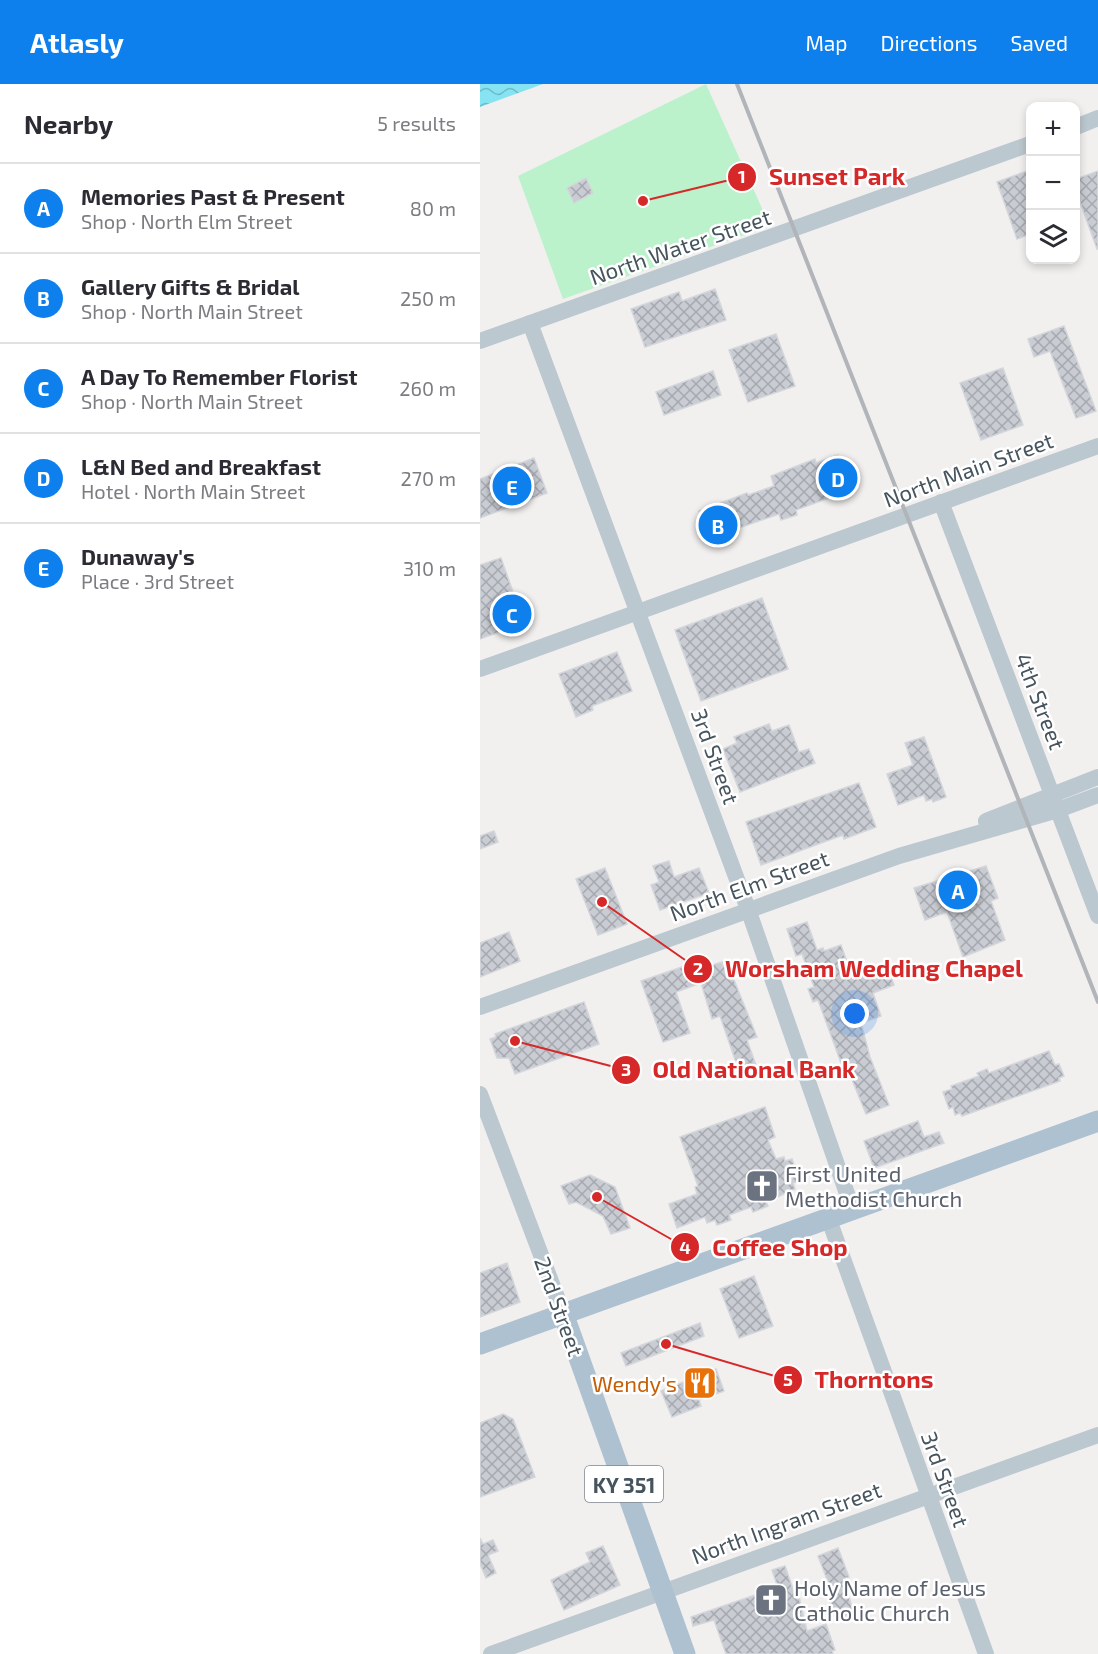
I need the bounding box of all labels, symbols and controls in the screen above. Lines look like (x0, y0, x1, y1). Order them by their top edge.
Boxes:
text: Atlasly (30, 25, 124, 59)
text: Map (805, 30, 848, 55)
text: Directions (881, 30, 977, 55)
text: Saved (1010, 30, 1068, 55)
map controls (1026, 102, 1080, 264)
button: + (1026, 102, 1080, 156)
text: Nearby (24, 108, 113, 139)
text: 5 results (377, 111, 456, 135)
callout: Sunset Park (727, 156, 917, 198)
button: − (1026, 156, 1080, 210)
text: Sunset Park (769, 161, 906, 190)
text: 1 (738, 165, 746, 187)
text: Memories Past & Present (81, 183, 345, 209)
text: A (37, 196, 50, 220)
text: 80 m (410, 196, 456, 220)
street label: North Water Street (586, 203, 774, 289)
text: Shop · North Elm Street (81, 209, 292, 233)
button: layers (1026, 210, 1080, 264)
text: Gallery Gifts & Bridal (81, 273, 299, 299)
text: B (37, 286, 50, 310)
text: 250 m (400, 286, 456, 310)
text: Shop · North Main Street (81, 299, 303, 323)
text: A Day To Remember Florist (81, 363, 358, 389)
text: C (38, 376, 49, 400)
text: 260 m (399, 376, 456, 400)
text: Shop · North Main Street (81, 389, 303, 413)
street label: North Main Street (880, 426, 1056, 512)
text: L&N Bed and Breakfast (81, 453, 321, 479)
pin: D (818, 456, 858, 500)
pin: E (492, 464, 531, 508)
text: D (37, 466, 50, 490)
text: 270 m (400, 466, 456, 490)
text: Hotel · North Main Street (81, 479, 305, 503)
pin: B (698, 502, 738, 548)
text: Dunaway's (81, 543, 195, 569)
text: E (38, 556, 49, 580)
text: 310 m (403, 556, 456, 580)
text: Place · 3rd Street (81, 569, 234, 593)
pin: C (492, 592, 531, 636)
street label: 4th Street (1011, 649, 1071, 753)
street label: 3rd Street (687, 705, 745, 807)
street label: North Elm Street (666, 844, 832, 926)
pin: A (938, 868, 978, 912)
callout: Worsham Wedding Chapel (683, 948, 1035, 990)
text: Worsham Wedding Chapel (725, 953, 1023, 982)
text: 2 (693, 957, 703, 979)
your location (840, 999, 869, 1028)
callout: Old National Bank (611, 1049, 868, 1091)
text: Old National Bank (652, 1054, 856, 1083)
text: 3 (621, 1058, 631, 1080)
place label: First United Methodist Church (785, 1160, 962, 1211)
church icon: First United Methodist Church (744, 1168, 780, 1204)
callout: Coffee Shop (670, 1226, 860, 1268)
text: Coffee Shop (712, 1232, 848, 1261)
text: 4 (679, 1236, 691, 1258)
street label: 2nd Street (530, 1253, 590, 1359)
callout: Thorntons (773, 1359, 945, 1401)
text: Thorntons (815, 1364, 933, 1393)
restaurant icon: Wendy's (682, 1365, 718, 1401)
text: 5 (783, 1368, 793, 1390)
place label: Wendy's (592, 1370, 677, 1396)
street label: 3rd Street (917, 1428, 975, 1530)
road number: KY 351 (585, 1466, 663, 1502)
street label: North Ingram Street (688, 1476, 884, 1568)
place label: Holy Name of Jesus Catholic Church (794, 1574, 986, 1625)
church icon: Holy Name of Jesus Catholic Church (753, 1582, 789, 1618)

